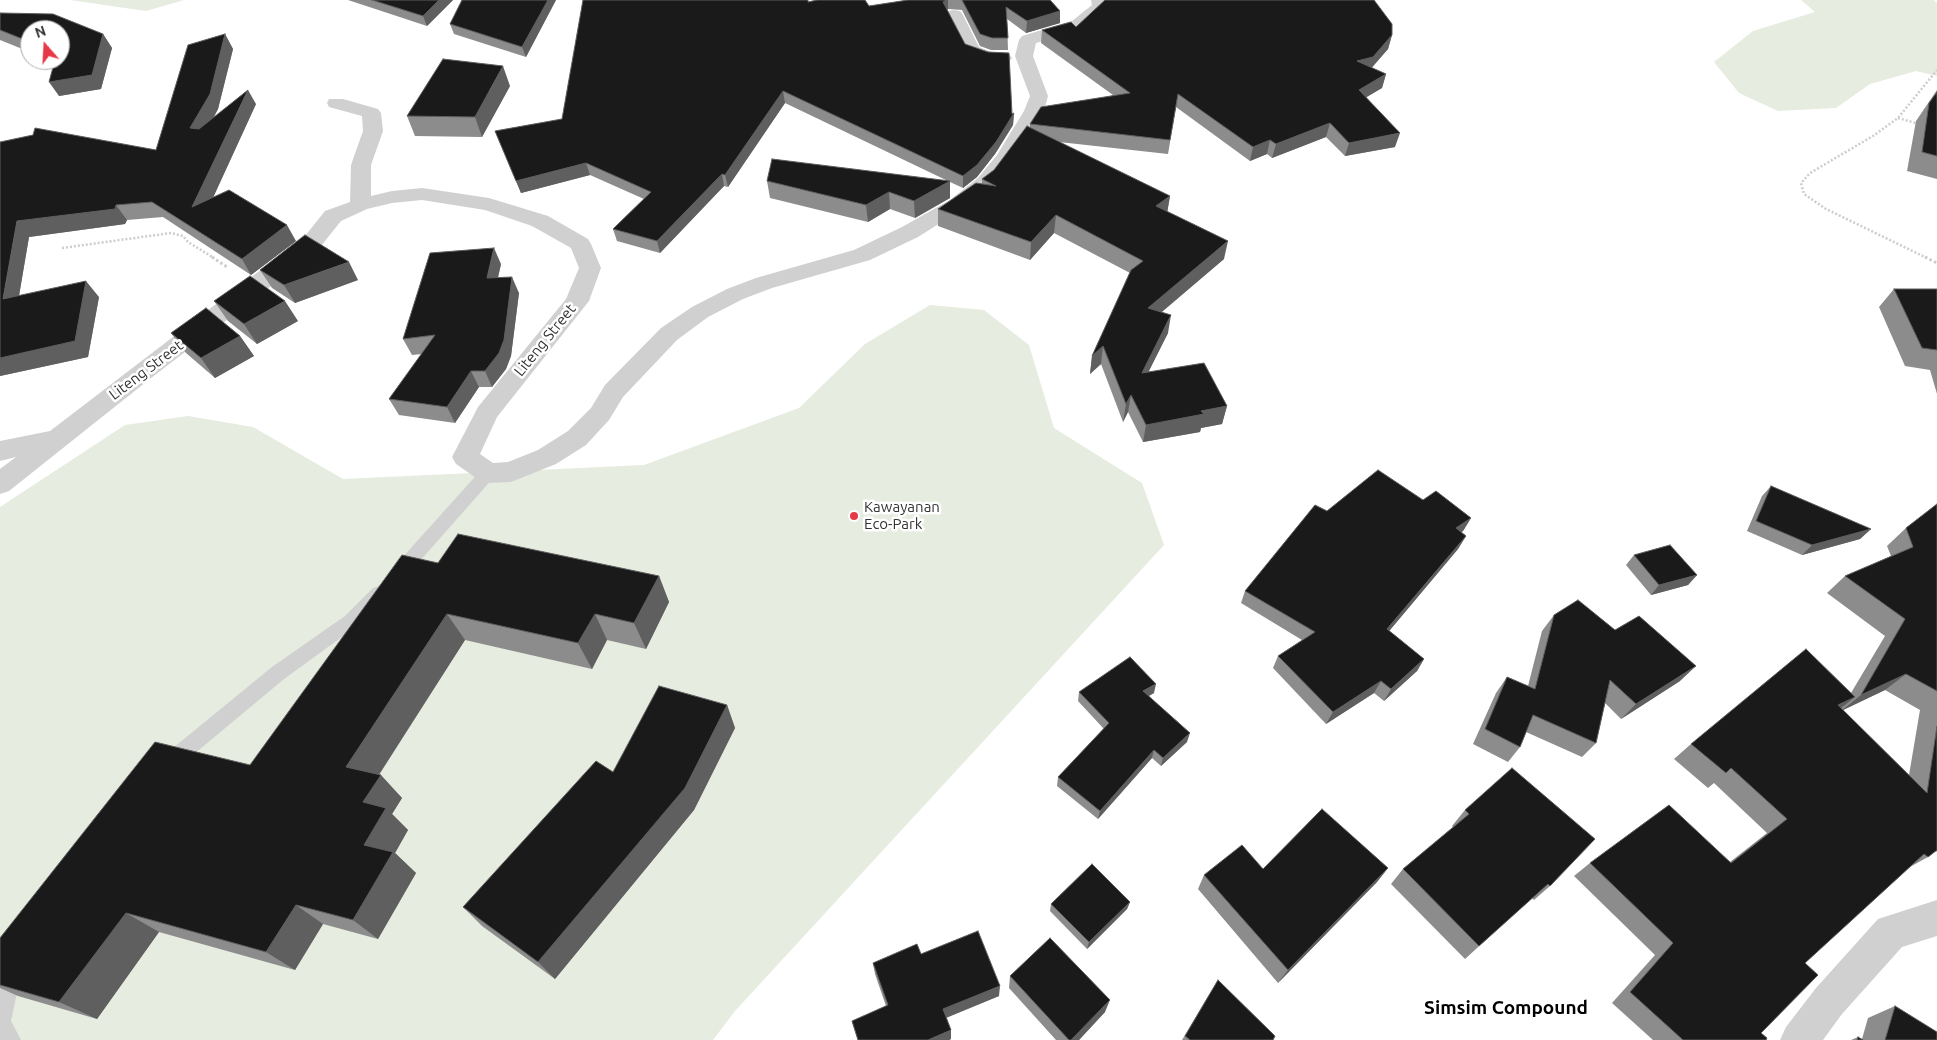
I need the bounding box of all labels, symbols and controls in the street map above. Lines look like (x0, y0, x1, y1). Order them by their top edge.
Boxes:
north arrow (20, 20, 70, 70)
text: N (33, 22, 48, 41)
street label: Liteng Street (510, 300, 580, 380)
street label: Liteng Street (105, 336, 187, 404)
place label: Kawayanan Eco-Park (864, 498, 940, 533)
marker: Kawayanan Eco-Park (848, 510, 860, 522)
district label: Simsim Compound (1424, 997, 1588, 1019)

